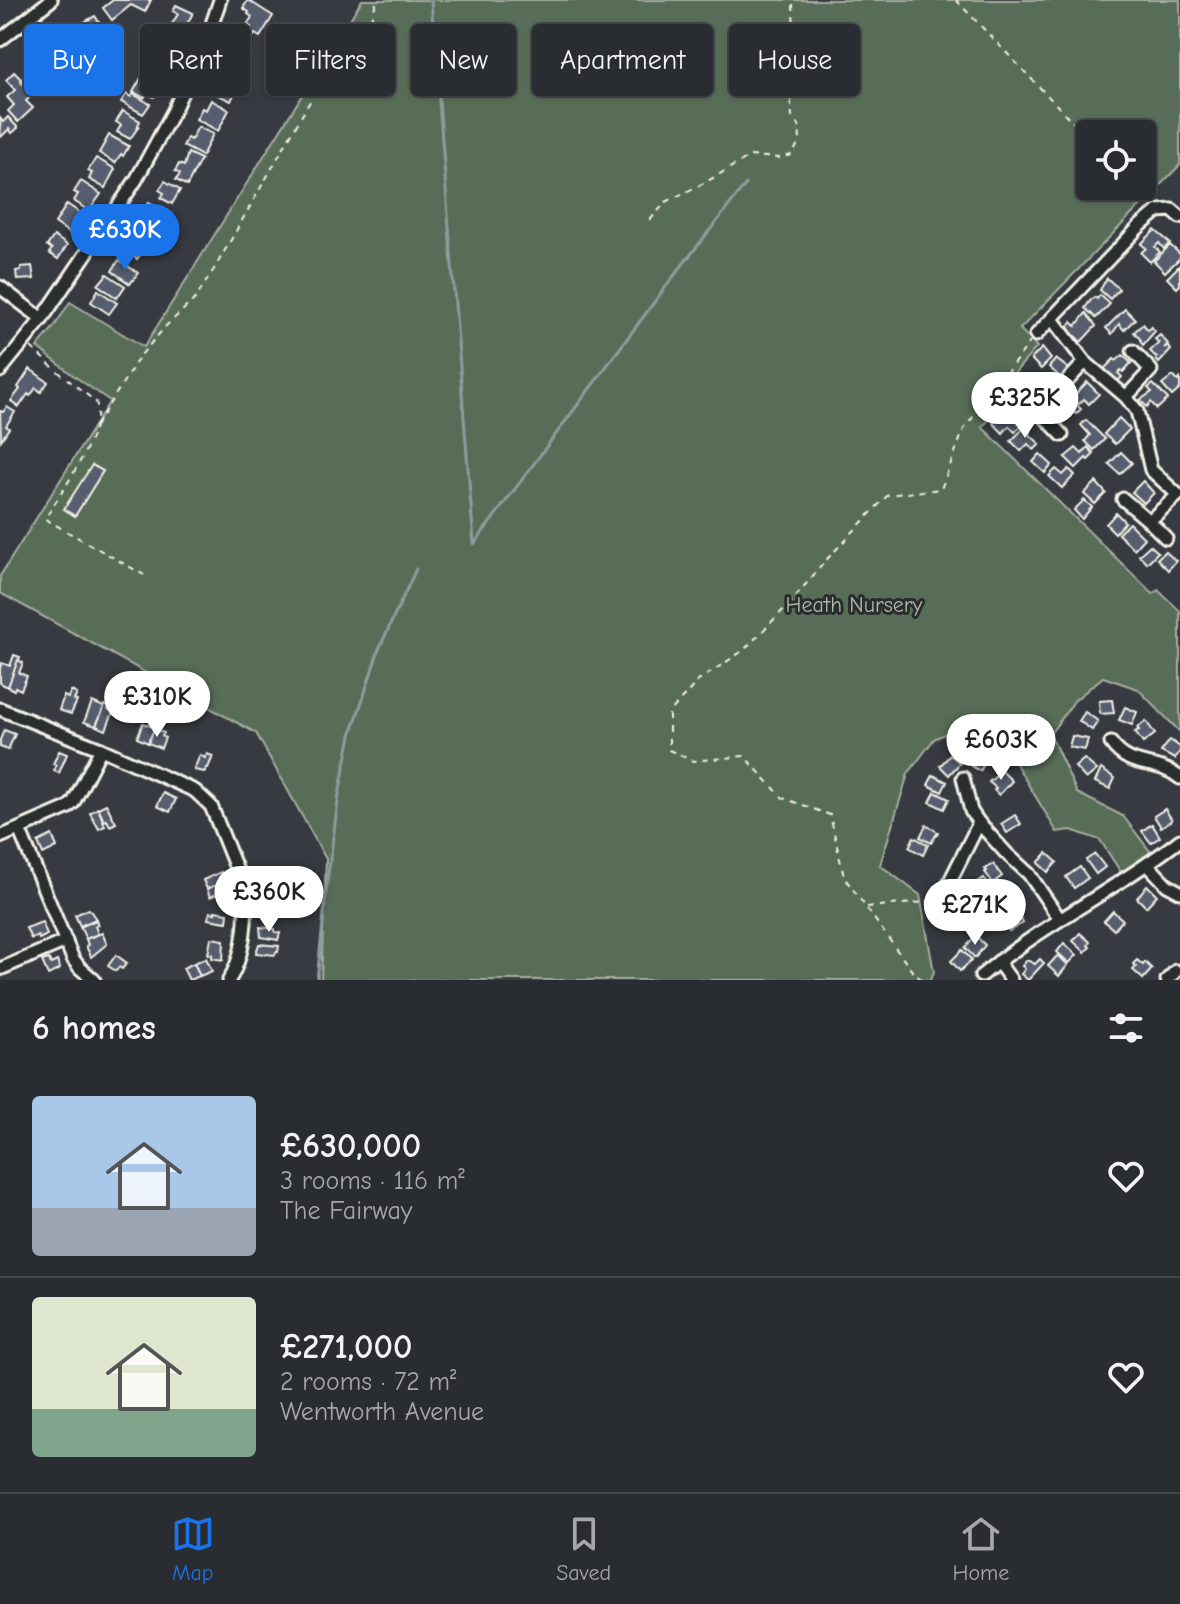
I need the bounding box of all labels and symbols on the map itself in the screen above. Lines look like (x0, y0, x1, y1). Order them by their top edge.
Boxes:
pin: £630K (69, 204, 181, 272)
pin: £325K (969, 372, 1081, 440)
park label: Heath Nursery (786, 592, 923, 618)
pin: £310K (101, 671, 213, 739)
pin: £603K (945, 714, 1057, 782)
pin: £360K (213, 866, 325, 934)
pin: £271K (919, 879, 1031, 947)

